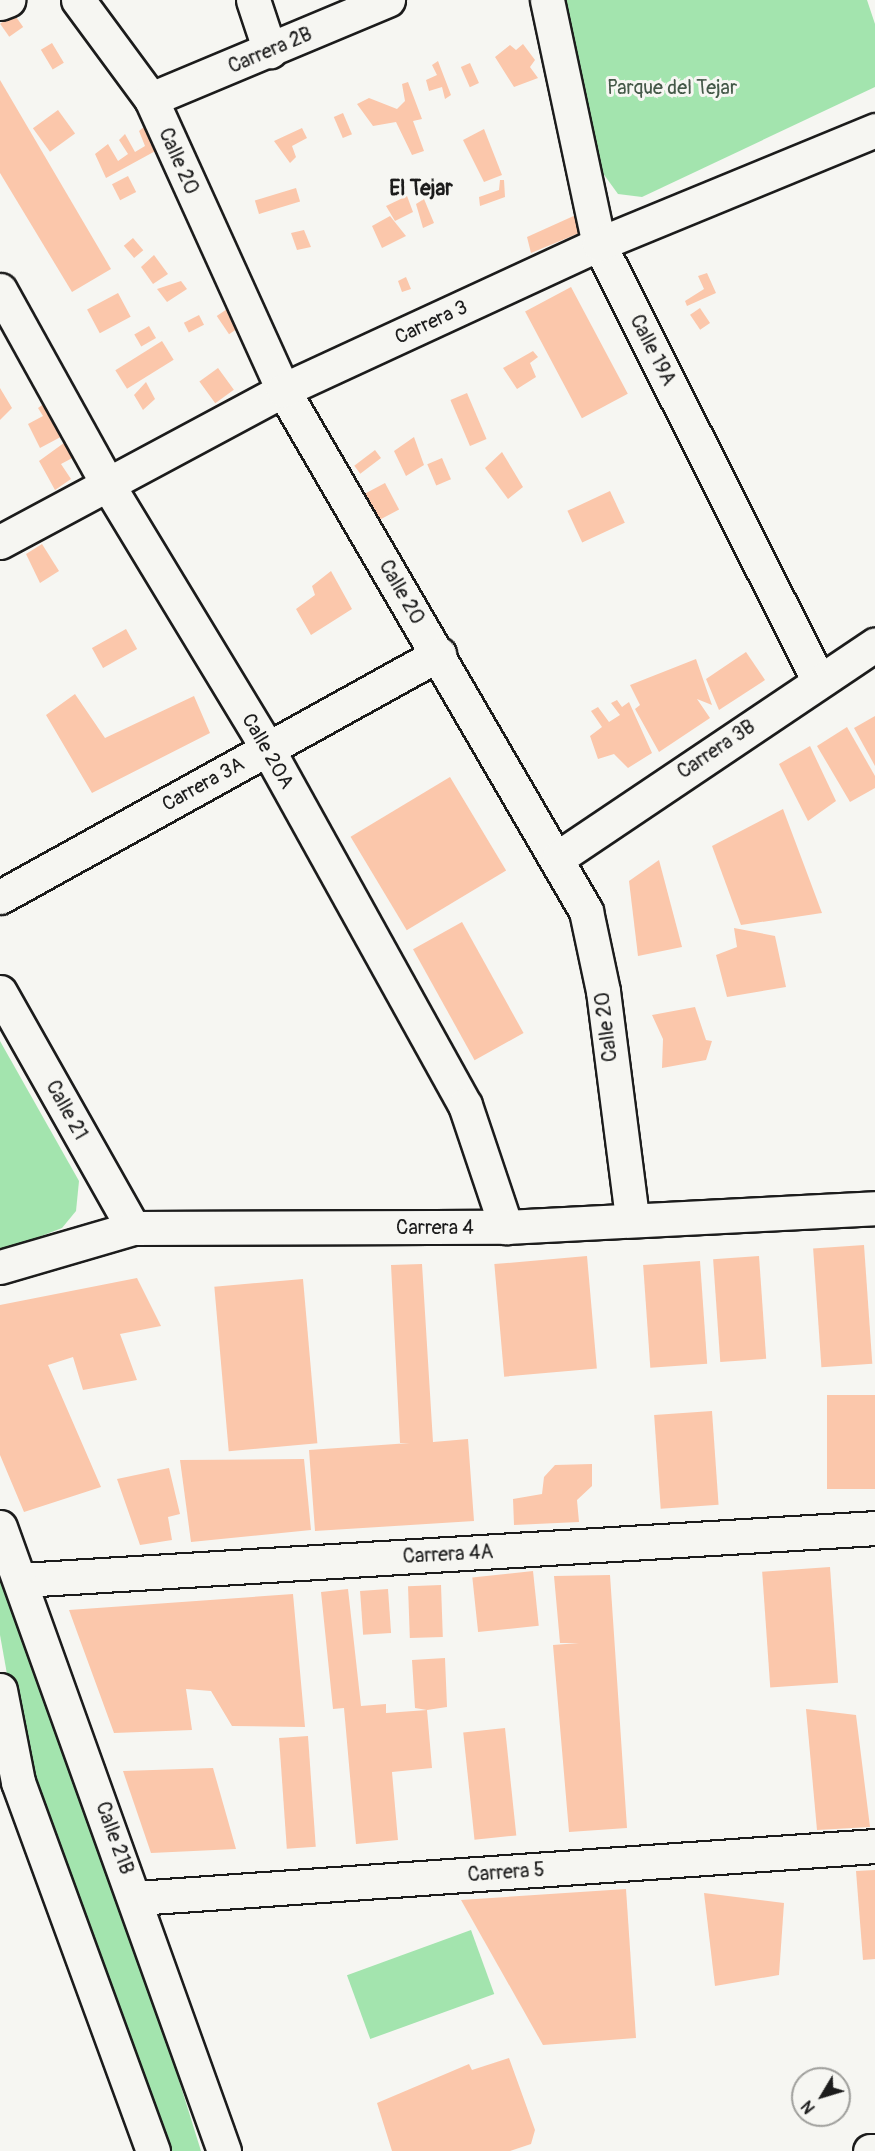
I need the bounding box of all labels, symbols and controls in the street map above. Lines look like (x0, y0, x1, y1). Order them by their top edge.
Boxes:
street label: Carrera 2B (225, 22, 315, 78)
park label: Parque del Tejar (607, 75, 737, 99)
street label: Calle 20 (154, 124, 204, 198)
district label: El Tejar (389, 176, 453, 202)
street label: Carrera 3 (391, 295, 471, 349)
street label: Calle 19A (625, 310, 681, 390)
street label: Calle 20 (374, 556, 430, 628)
street label: Calle 20A (237, 709, 299, 793)
street label: Carrera 3B (673, 714, 759, 784)
street label: Carrera 3A (158, 752, 248, 816)
street label: Calle 20 (590, 991, 622, 1063)
street label: Calle 21 (41, 1076, 93, 1144)
street label: Carrera 4 (396, 1215, 474, 1239)
street label: Carrera 4A (402, 1540, 494, 1568)
street label: Calle 21B (91, 1798, 139, 1878)
street label: Carrera 5 (467, 1857, 545, 1887)
north arrow (791, 2067, 851, 2127)
text: N (797, 2096, 820, 2117)

